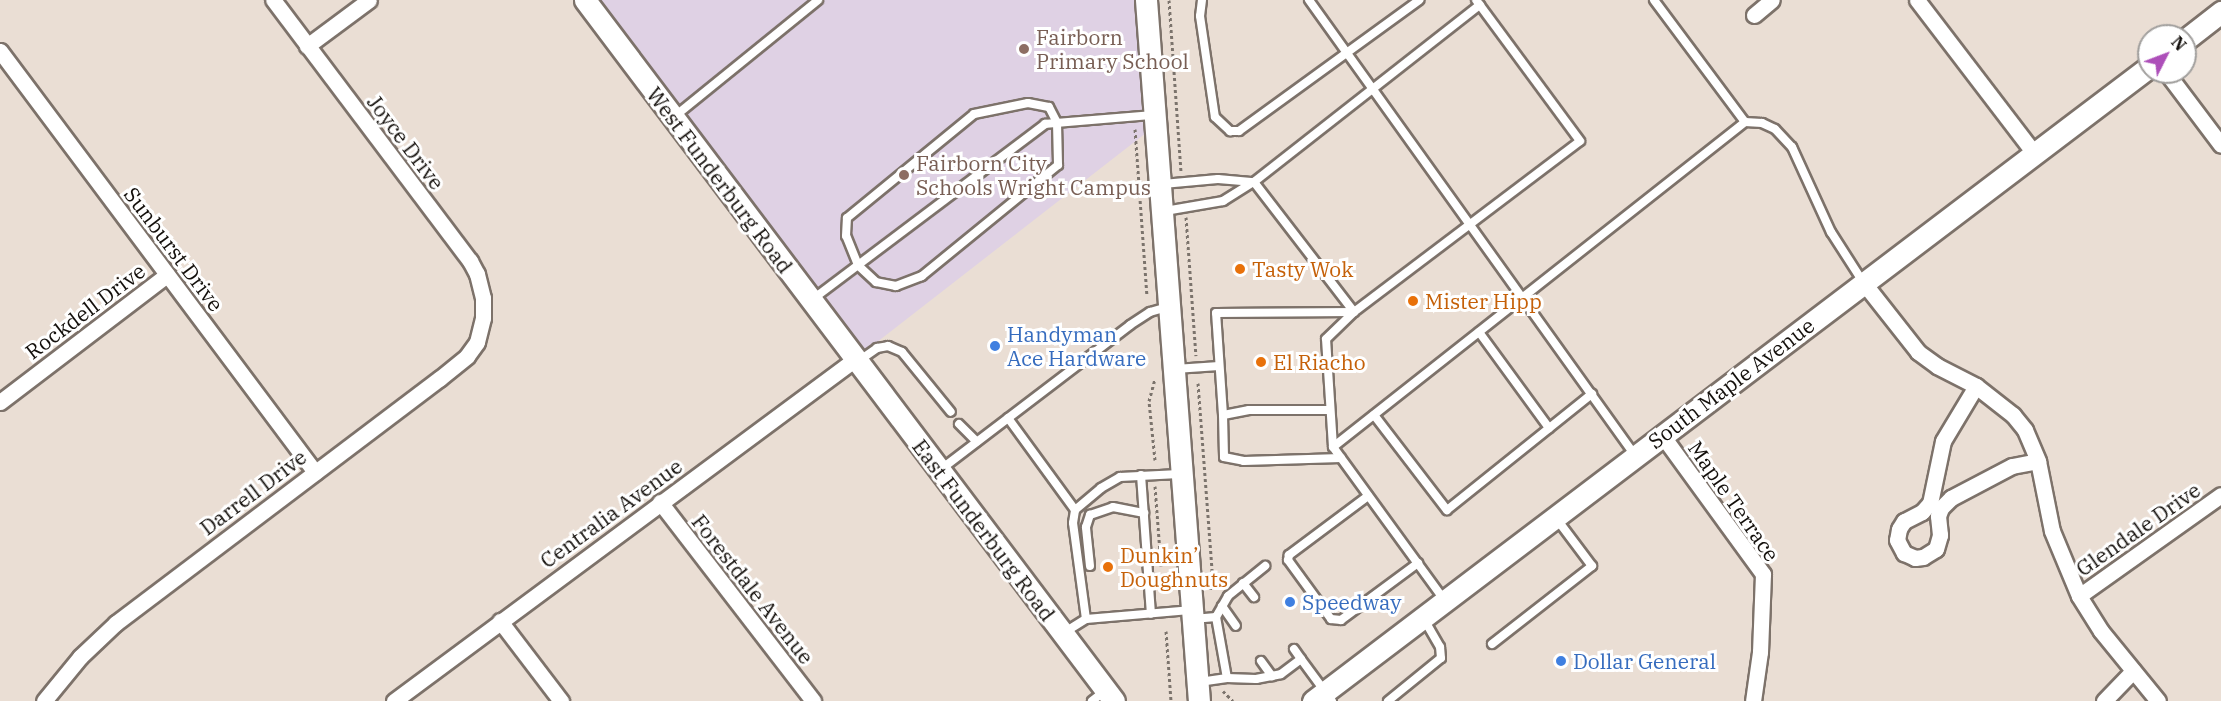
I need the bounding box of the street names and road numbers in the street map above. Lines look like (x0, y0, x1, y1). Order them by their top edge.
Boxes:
street label: West Funderburg Road (642, 82, 798, 278)
street label: Joyce Drive (362, 90, 450, 194)
street label: Sunburst Drive (119, 182, 229, 316)
street label: Rockdell Drive (20, 258, 150, 364)
street label: South Maple Avenue (1643, 312, 1819, 454)
street label: East Funderburg Road (907, 434, 1061, 626)
street label: Maple Terrace (1683, 436, 1785, 566)
street label: Darrell Drive (195, 444, 311, 540)
street label: Centralia Avenue (535, 453, 687, 573)
street label: Glendale Drive (2071, 477, 2205, 581)
street label: Forestdale Avenue (687, 509, 819, 669)

